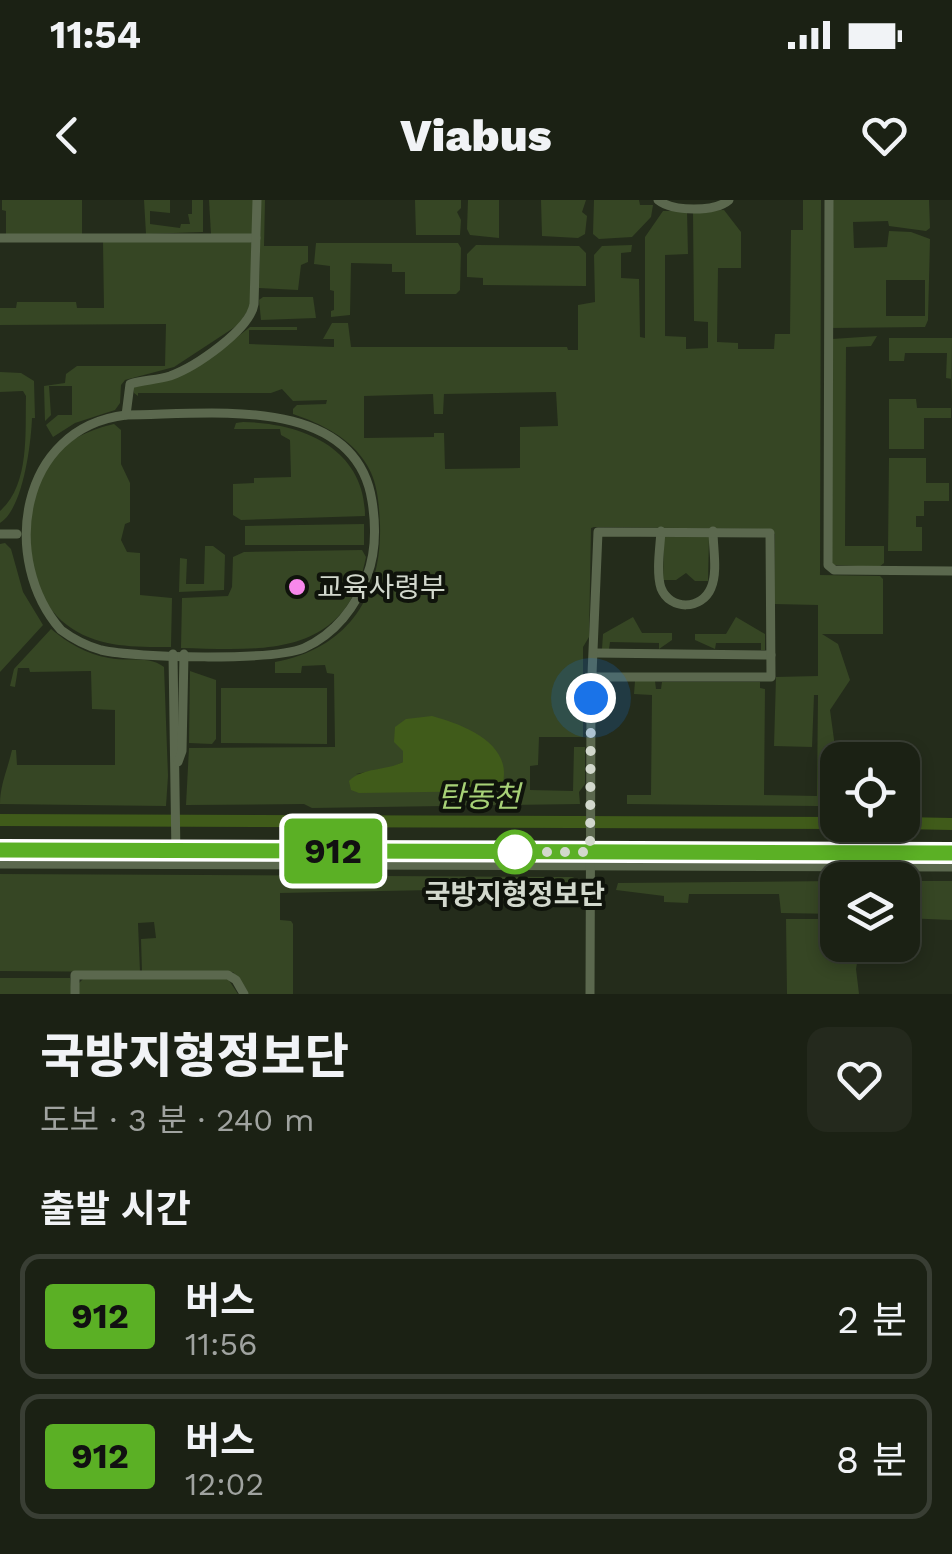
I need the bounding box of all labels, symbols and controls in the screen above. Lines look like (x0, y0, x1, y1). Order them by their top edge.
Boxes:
text: 11:54 (50, 13, 141, 57)
icon: back (40, 108, 95, 163)
icon: heart (857, 108, 912, 163)
text: Viabus (400, 109, 552, 162)
place label: 교육사령부 (317, 571, 446, 604)
marker: 교육사령부 (286, 576, 308, 598)
your location (566, 673, 616, 723)
map controls (820, 742, 920, 962)
button: locate (820, 742, 920, 842)
water label: 탄동천 (438, 779, 524, 814)
line badge: 912 (276, 818, 390, 884)
text: 912 (304, 830, 362, 872)
marker: 국방지형정보단 (494, 831, 536, 873)
button: layers (820, 862, 920, 962)
place label: 국방지형정보단 (425, 878, 605, 911)
button: heart (807, 1027, 912, 1132)
text: 국방지형정보단 (40, 1028, 349, 1085)
text: 도보 · 3 분 · 240 m (40, 1101, 315, 1139)
text: 출발 시간 (40, 1187, 191, 1231)
text: 버스 (185, 1279, 255, 1323)
text: 912 (71, 1295, 129, 1337)
text: 2 분 (837, 1298, 907, 1342)
text: 11:56 (185, 1325, 258, 1363)
text: 버스 (185, 1419, 255, 1463)
text: 912 (71, 1435, 129, 1477)
text: 8 분 (836, 1438, 907, 1482)
text: 12:02 (185, 1465, 264, 1503)

